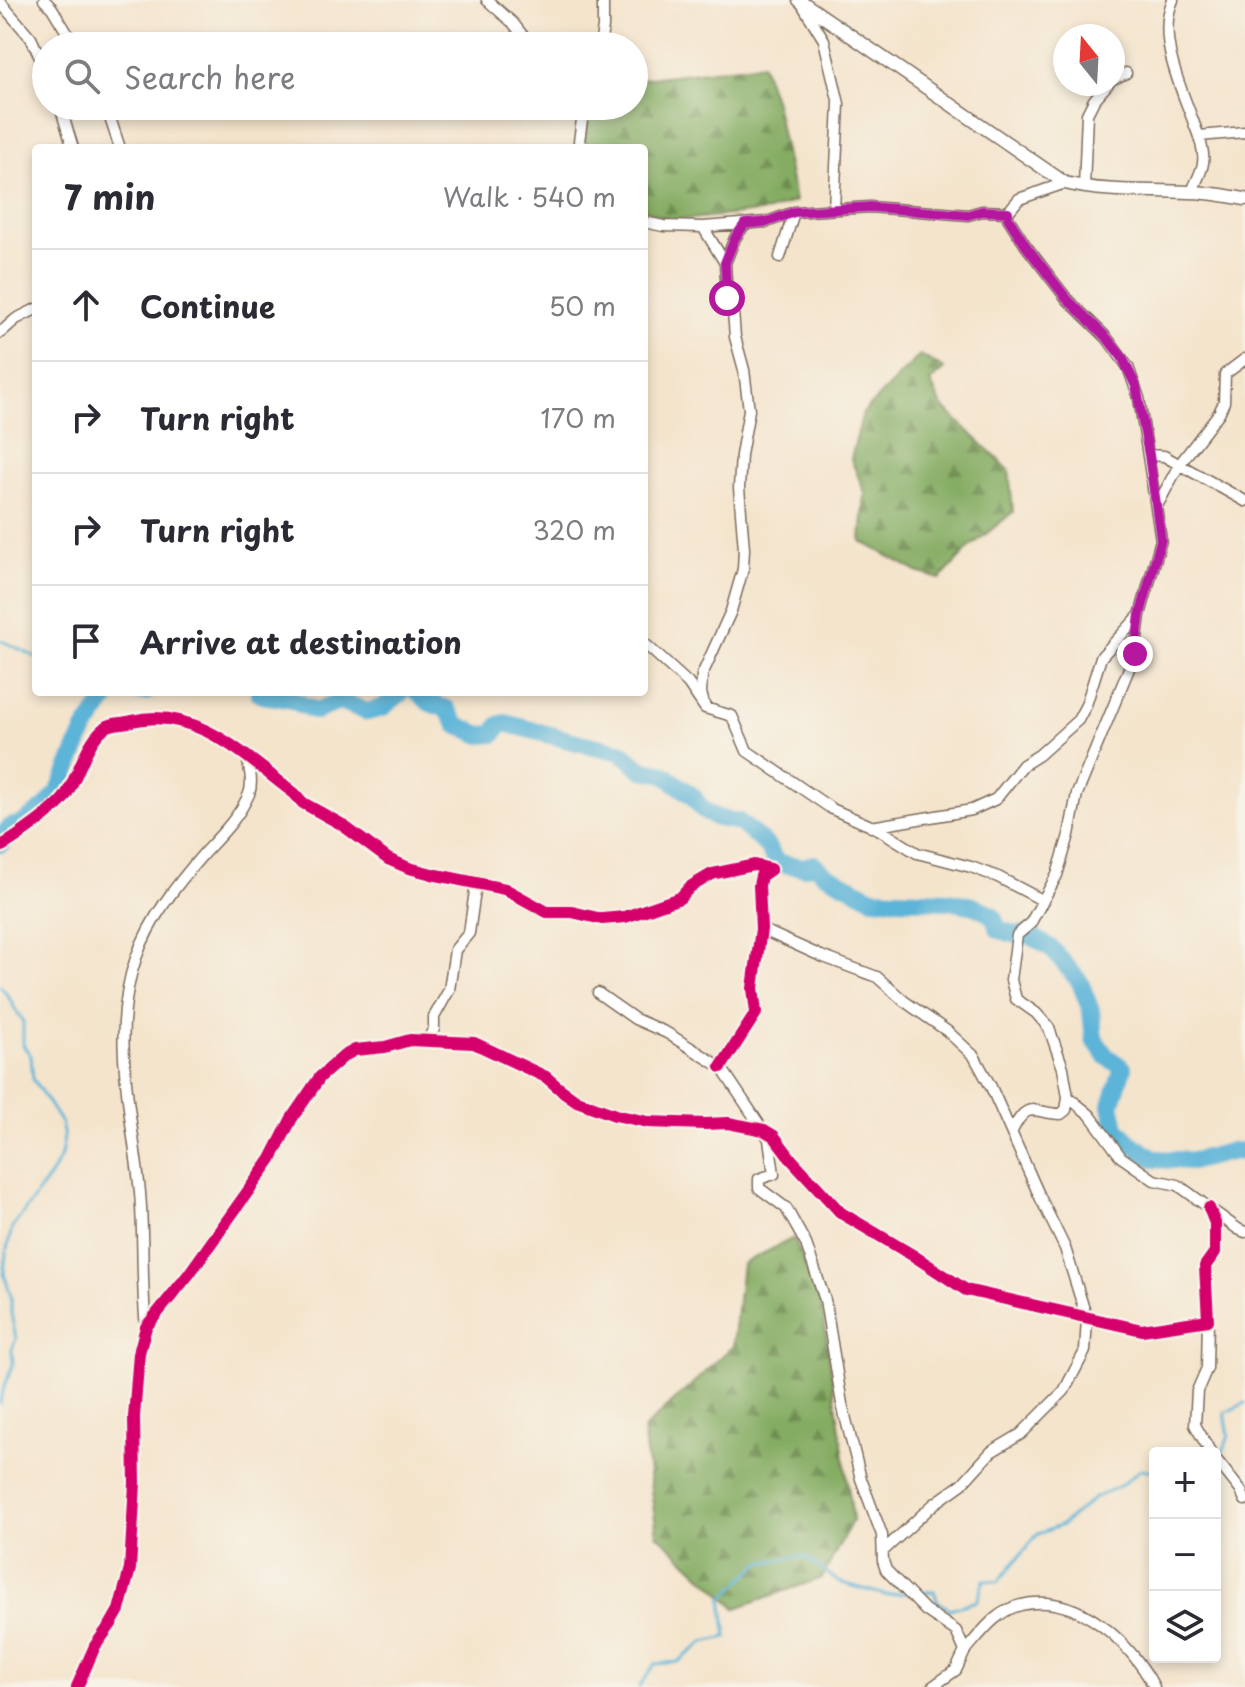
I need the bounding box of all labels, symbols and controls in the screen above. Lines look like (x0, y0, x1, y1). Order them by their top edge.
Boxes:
north arrow (1053, 24, 1125, 96)
search box (32, 32, 648, 120)
icon: search (60, 54, 104, 98)
text: Search here (124, 54, 296, 99)
text: 7 min (64, 170, 155, 222)
text: Walk · 540 m (443, 177, 616, 216)
route start (709, 280, 745, 316)
icon: ahead (64, 283, 108, 327)
text: Continue (140, 283, 275, 328)
text: 50 m (549, 286, 616, 325)
icon: right (64, 395, 108, 439)
text: Turn right (140, 395, 295, 440)
text: 170 m (541, 398, 616, 437)
icon: right (64, 507, 108, 551)
text: Turn right (140, 507, 295, 552)
text: 320 m (532, 510, 616, 549)
icon: arrive (64, 619, 108, 663)
text: Arrive at destination (140, 619, 462, 664)
route end (1117, 636, 1153, 672)
map controls (1149, 1447, 1221, 1663)
button: + (1149, 1447, 1221, 1519)
button: − (1149, 1519, 1221, 1591)
button: layers (1149, 1591, 1221, 1663)

